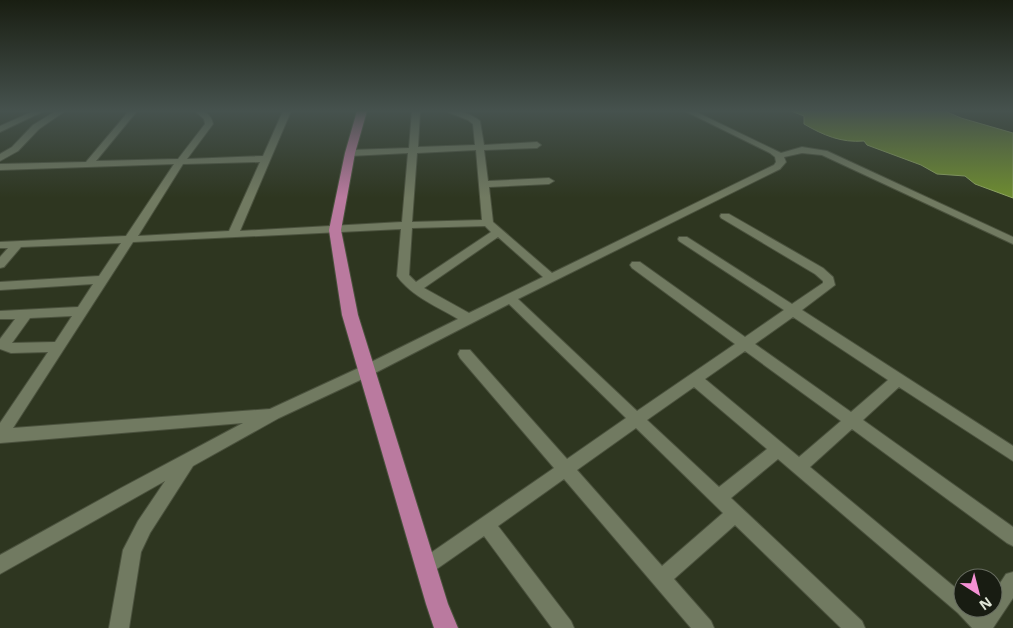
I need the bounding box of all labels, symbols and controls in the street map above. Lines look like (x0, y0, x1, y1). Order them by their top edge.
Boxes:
north arrow (953, 568, 1003, 618)
text: N (976, 593, 996, 615)

